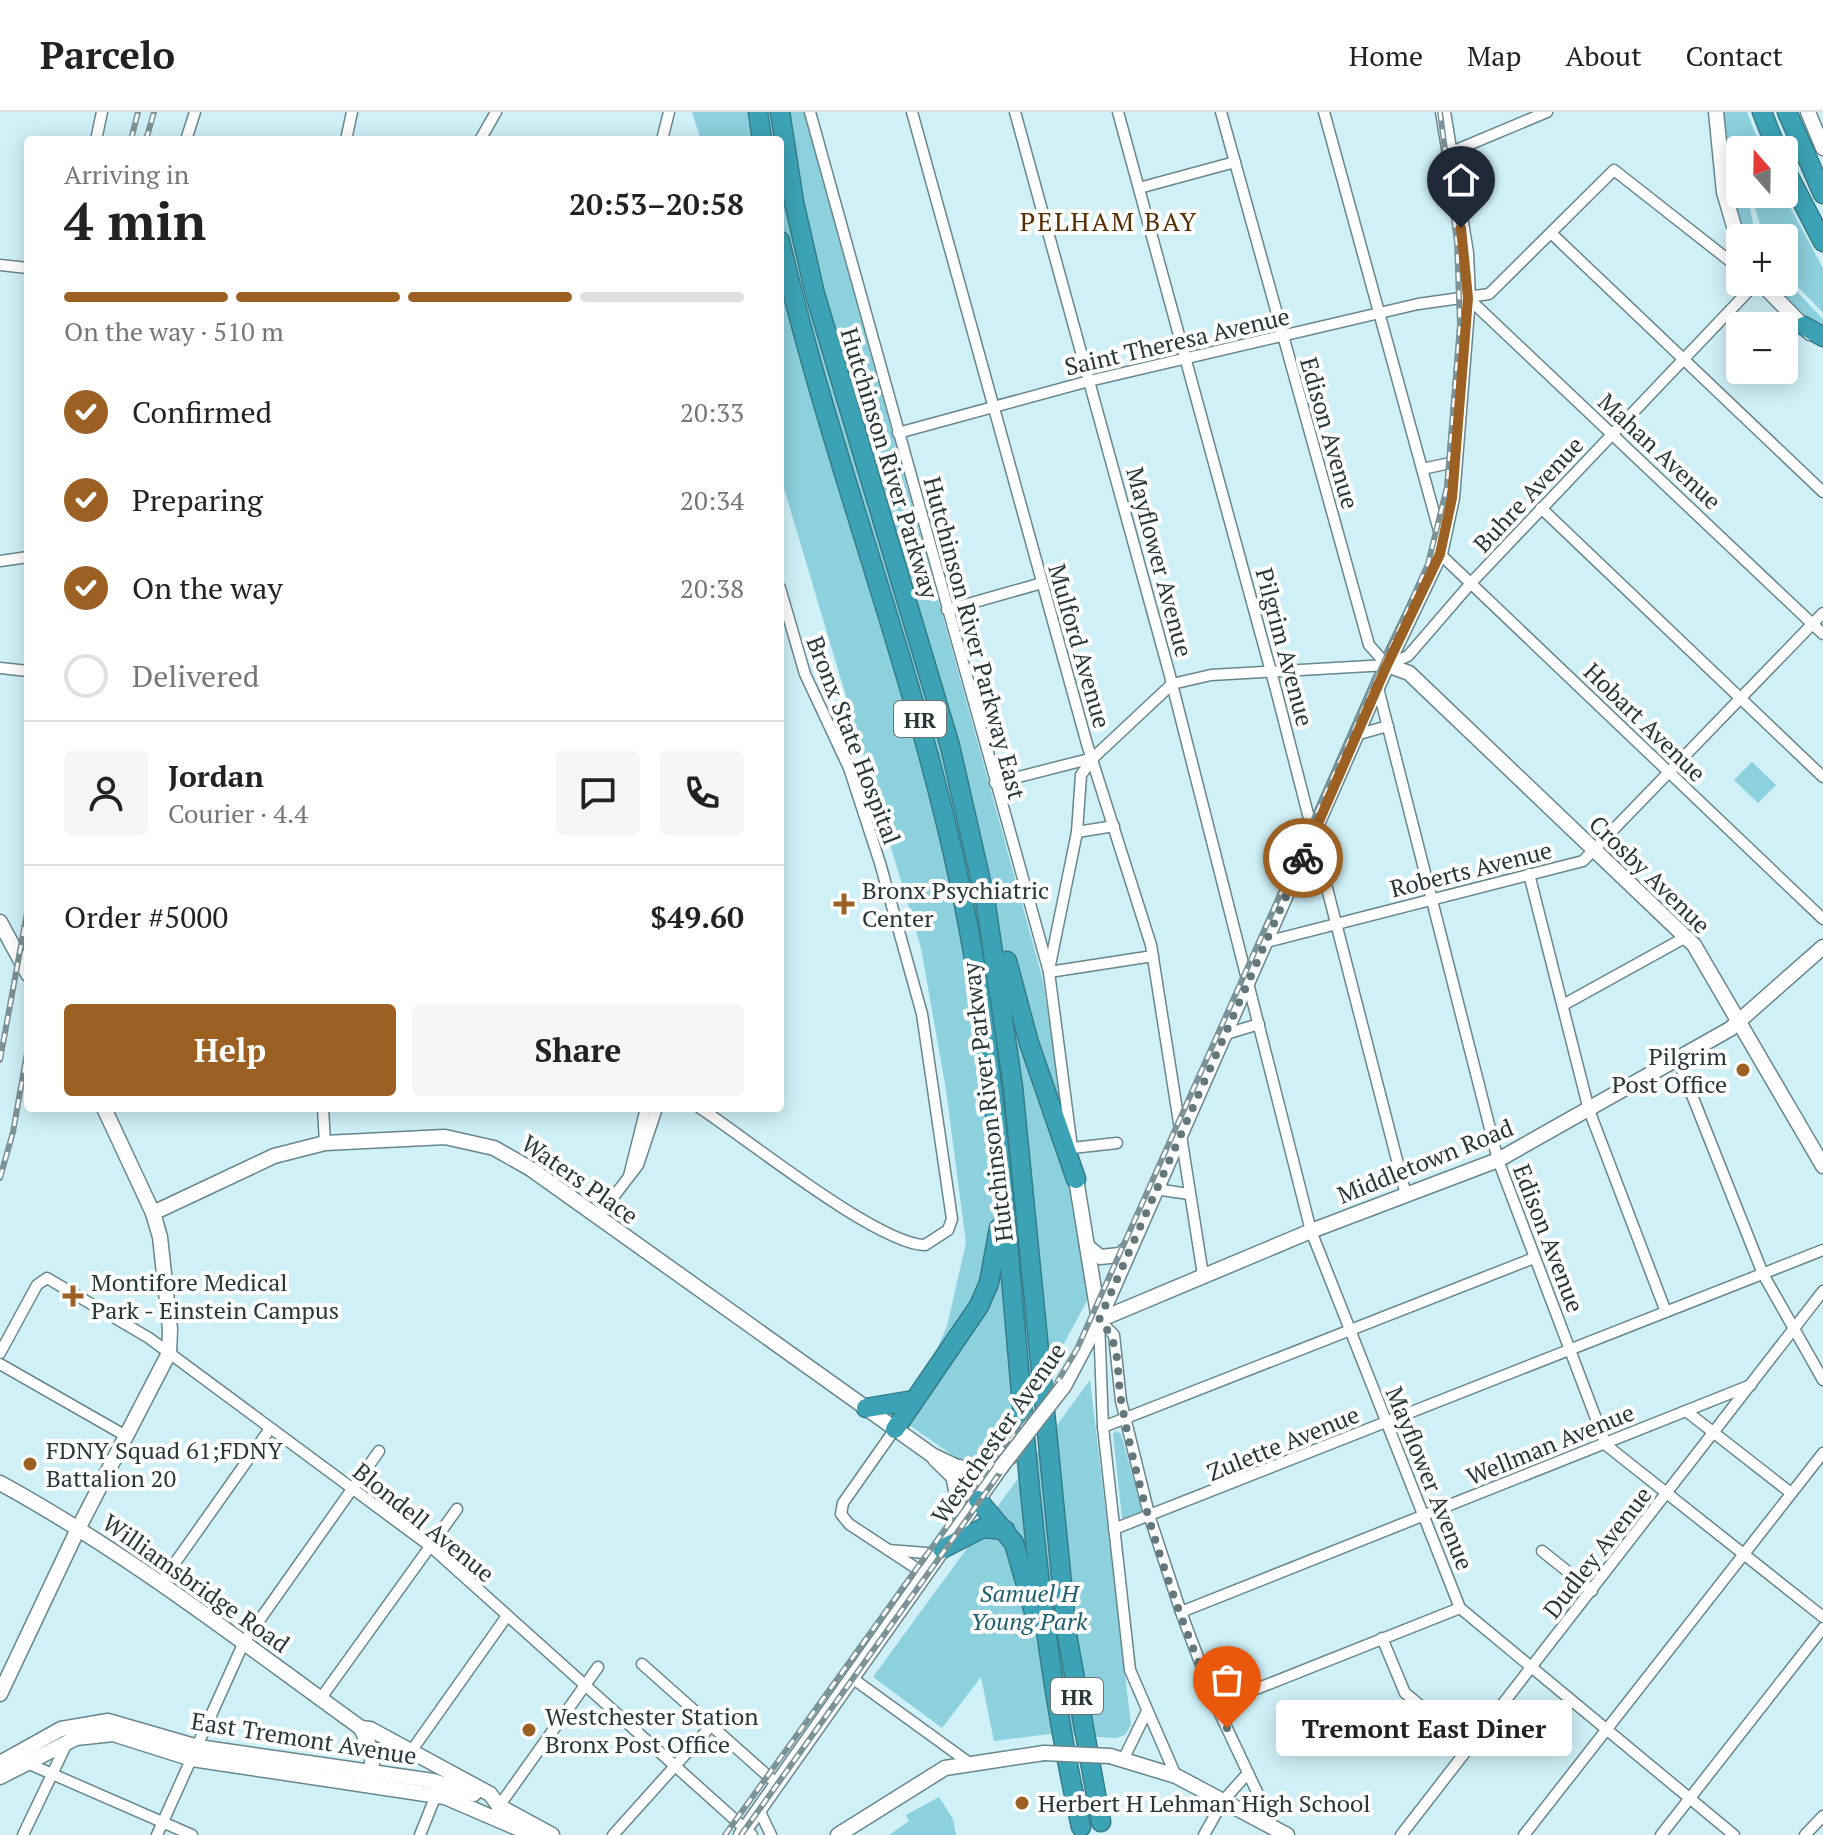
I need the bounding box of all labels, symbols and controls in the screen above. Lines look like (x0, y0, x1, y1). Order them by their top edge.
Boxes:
text: Parcelo (40, 30, 175, 80)
text: Home (1349, 37, 1423, 74)
text: Map (1467, 37, 1521, 74)
text: About (1565, 37, 1642, 74)
text: Contact (1686, 37, 1783, 74)
north arrow (1726, 136, 1798, 208)
map controls (1726, 136, 1798, 384)
pin (1427, 146, 1495, 228)
text: Arriving in (64, 157, 189, 191)
icon: home (1439, 158, 1483, 202)
text: 20:53–20:58 (569, 184, 744, 224)
text: 4 min (64, 186, 206, 255)
district label: PELHAM BAY (1020, 204, 1198, 238)
button: + (1726, 224, 1798, 296)
street label: Saint Theresa Avenue (1061, 300, 1293, 382)
button: − (1726, 312, 1798, 384)
text: On the way · 510 m (64, 314, 284, 348)
street label: Hutchinson River Parkway (834, 324, 947, 603)
street label: Edison Avenue (1293, 353, 1367, 513)
street label: Mahan Avenue (1592, 386, 1728, 516)
icon: check (64, 390, 108, 434)
text: Confirmed (132, 392, 272, 432)
text: 20:33 (680, 395, 744, 429)
street label: Buhre Avenue (1466, 429, 1590, 559)
street label: Mayflower Avenue (1119, 464, 1201, 660)
street label: Hutchinson River Parkway East (916, 473, 1034, 803)
icon: check (64, 478, 108, 522)
text: Preparing (132, 480, 263, 520)
text: 20:34 (680, 483, 744, 517)
street label: Mulford Avenue (1041, 560, 1119, 732)
street label: Pilgrim Avenue (1249, 564, 1321, 730)
icon: check (64, 566, 108, 610)
text: On the way (132, 568, 283, 608)
text: 20:38 (680, 571, 744, 605)
street label: Bronx State Hospital (800, 631, 908, 849)
text: Delivered (132, 656, 259, 696)
street label: Hobart Avenue (1577, 656, 1713, 788)
road number: HR (894, 701, 946, 737)
button: person (64, 751, 148, 835)
button: chat (556, 751, 640, 835)
button: phone (660, 751, 744, 835)
text: Jordan (168, 756, 264, 796)
text: Courier · 4.4 (168, 796, 308, 830)
street label: Crosby Avenue (1582, 808, 1718, 940)
courier (1263, 818, 1343, 898)
street label: Roberts Avenue (1387, 833, 1555, 905)
icon: bike (1281, 836, 1325, 880)
place label: Bronx Psychiatric Center (862, 874, 1049, 934)
marker: Bronx Psychiatric Center (833, 893, 855, 915)
text: Order #5000 (64, 897, 228, 937)
text: $49.60 (650, 897, 744, 937)
street label: Hutchinson River Parkway (954, 959, 1020, 1244)
button: Help (64, 1004, 396, 1096)
button: Share (412, 1004, 744, 1096)
place label: Pilgrim Post Office (1612, 1040, 1727, 1100)
marker: Pilgrim Post Office (1734, 1061, 1752, 1079)
street label: Middletown Road (1332, 1111, 1518, 1211)
street label: Waters Place (515, 1127, 645, 1231)
street label: Edison Avenue (1506, 1159, 1592, 1317)
place label: Montifore Medical Park - Einstein Campus (91, 1266, 339, 1326)
marker: Montifore Medical Park - Einstein Campus (62, 1285, 84, 1307)
street label: Westchester Avenue (923, 1336, 1073, 1530)
street label: Mayflower Avenue (1379, 1382, 1481, 1574)
street label: Wellman Avenue (1461, 1396, 1639, 1492)
street label: Zulette Avenue (1202, 1398, 1364, 1488)
place label: FDNY Squad 61;FDNY Battalion 20 (46, 1434, 283, 1494)
marker: FDNY Squad 61;FDNY Battalion 20 (21, 1455, 39, 1473)
street label: Blondell Avenue (347, 1455, 501, 1589)
street label: Dudley Avenue (1535, 1479, 1659, 1625)
street label: Williamsbridge Road (96, 1506, 296, 1660)
park label: Samuel H Young Park (971, 1577, 1088, 1637)
pin (1193, 1646, 1261, 1728)
icon: bag (1205, 1658, 1249, 1702)
road number: HR (1051, 1678, 1103, 1714)
place label: Westchester Station Bronx Post Office (545, 1700, 759, 1760)
callout: Tremont East Diner (1275, 1700, 1571, 1756)
street label: East Tremont Avenue (189, 1704, 419, 1772)
text: Tremont East Diner (1302, 1711, 1546, 1745)
marker: Westchester Station Bronx Post Office (520, 1721, 538, 1739)
place label: Herbert H Lehman High School (1038, 1787, 1371, 1819)
marker: Herbert H Lehman High School (1013, 1794, 1031, 1812)

